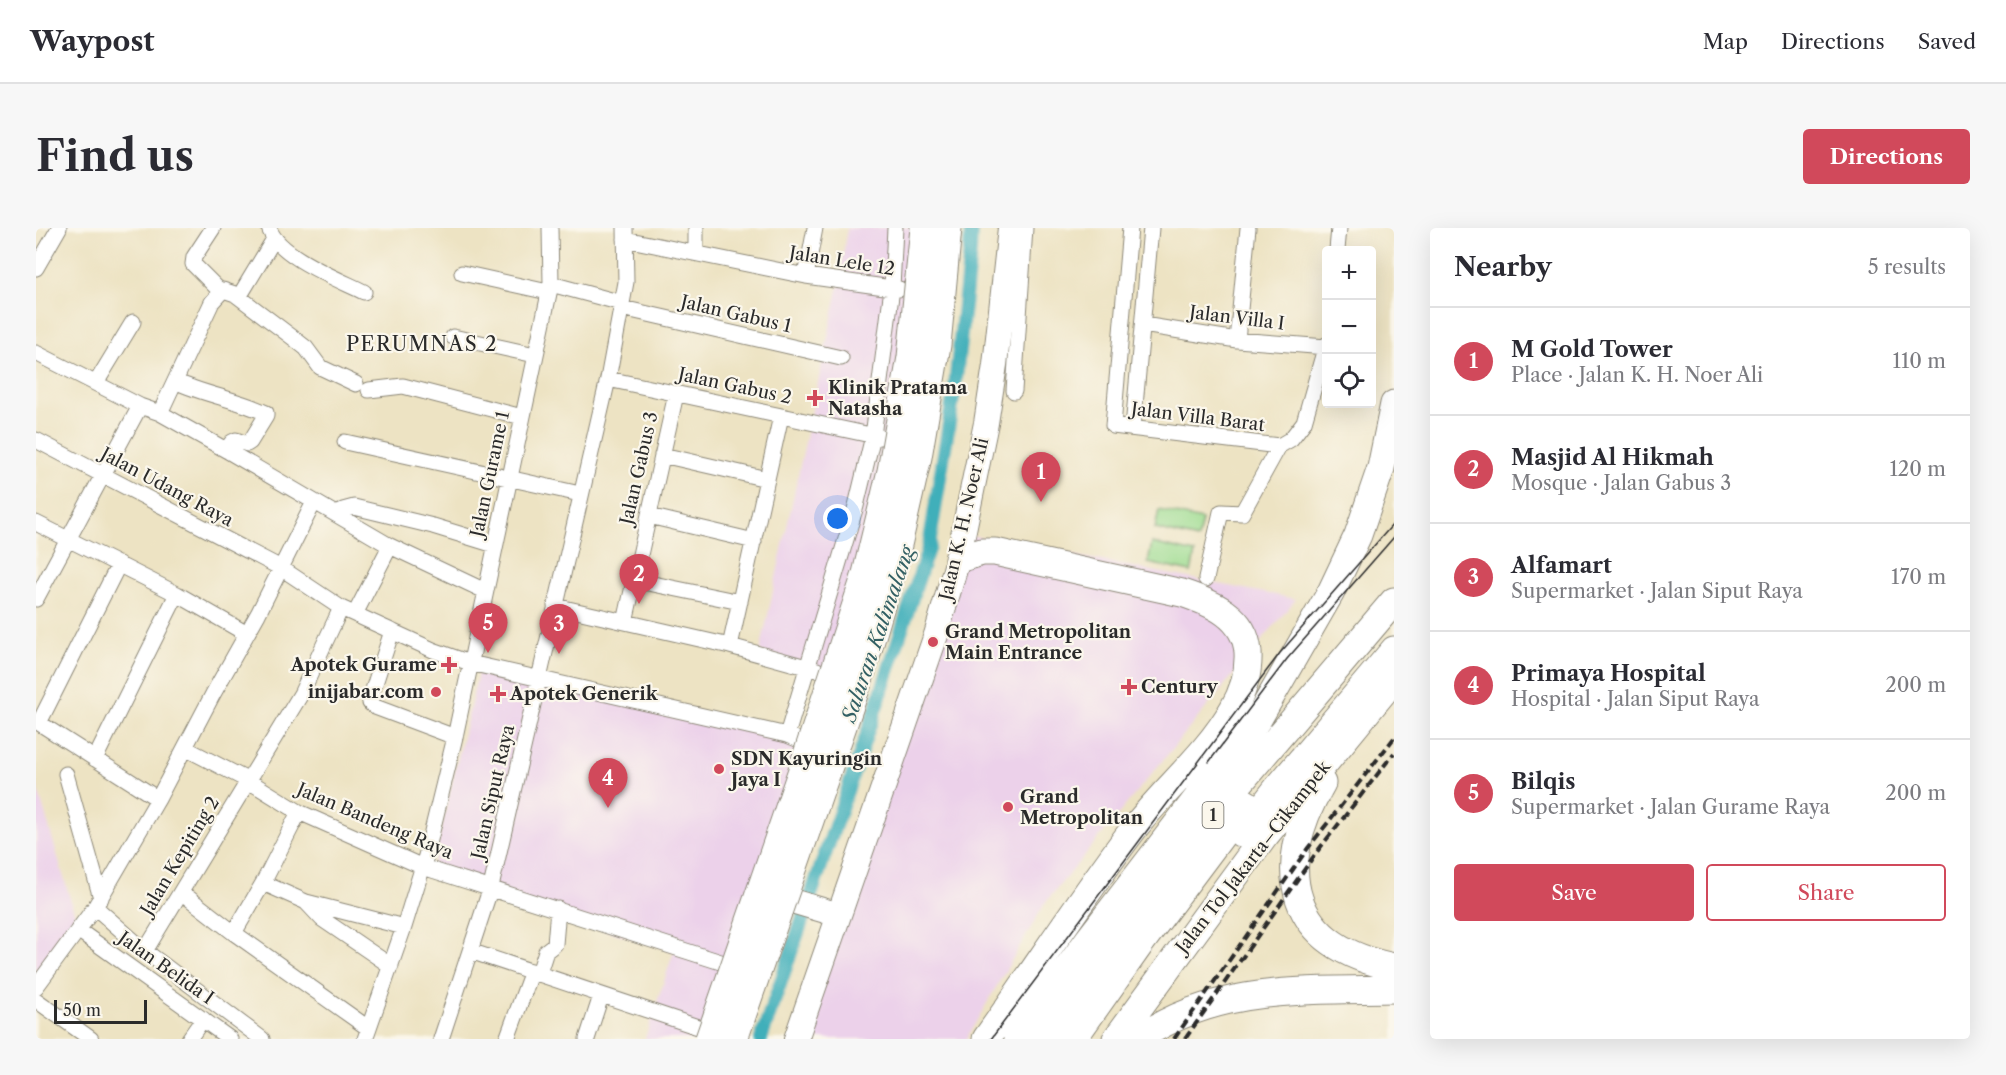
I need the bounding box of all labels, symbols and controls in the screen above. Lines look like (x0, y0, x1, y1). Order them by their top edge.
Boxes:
text: Waypost (30, 24, 154, 58)
text: Map (1703, 29, 1748, 54)
text: Directions (1781, 29, 1885, 54)
text: Saved (1918, 29, 1976, 54)
button: Directions (1803, 129, 1970, 184)
text: Find us (36, 130, 194, 182)
street label: Jalan Lele 12 (785, 241, 896, 280)
map controls (1322, 246, 1376, 408)
button: + (1322, 246, 1376, 300)
text: Nearby (1454, 251, 1552, 283)
text: 5 results (1868, 255, 1946, 279)
street label: Jalan Gabus 1 (676, 290, 794, 337)
button: − (1322, 300, 1376, 354)
street label: Jalan Villa I (1185, 301, 1286, 335)
district label: PERUMNAS 2 (346, 332, 498, 356)
text: M Gold Tower (1511, 336, 1673, 363)
text: 1 (1469, 349, 1478, 373)
text: 110 m (1893, 349, 1946, 373)
button: locate (1322, 354, 1376, 408)
street label: Jalan Gabus 2 (673, 363, 794, 409)
text: Place · Jalan K. H. Noer Ali (1511, 363, 1763, 387)
place label: Klinik Pratama Natasha (828, 377, 968, 420)
marker: Klinik Pratama Natasha (806, 389, 824, 407)
street label: Jalan Villa Barat (1127, 398, 1267, 436)
street label: Jalan Gurame 1 (465, 409, 514, 542)
street label: Jalan Gabus 3 (615, 409, 663, 529)
street label: Jalan K. H. Noer Ali (934, 435, 993, 605)
street label: Jalan Udang Raya (94, 441, 238, 531)
text: Masjid Al Hikmah (1511, 444, 1714, 471)
pin: 1 (1022, 452, 1060, 502)
text: 2 (1468, 457, 1479, 481)
text: 120 m (1889, 457, 1946, 481)
text: Mosque · Jalan Gabus 3 (1511, 471, 1731, 495)
your location (823, 504, 852, 533)
water label: Saluran Kalimalang (836, 541, 920, 726)
text: Alfamart (1511, 552, 1612, 579)
pin: 2 (620, 554, 658, 604)
text: 3 (1468, 565, 1479, 589)
text: 170 m (1891, 565, 1946, 589)
text: Supermarket · Jalan Siput Raya (1511, 579, 1803, 603)
pin: 5 (468, 604, 508, 653)
pin: 3 (540, 604, 578, 654)
place label: Grand Metropolitan Main Entrance (945, 621, 1132, 664)
marker: Grand Metropolitan Main Entrance (926, 635, 940, 649)
place label: Apotek Gurame (290, 654, 437, 676)
marker: Apotek Gurame (442, 658, 456, 672)
text: Primaya Hospital (1511, 660, 1706, 687)
text: 4 (1468, 673, 1479, 697)
text: 200 m (1885, 673, 1946, 697)
place label: Century (1141, 676, 1218, 698)
marker: Century (1122, 680, 1136, 694)
place label: inijabar.com (308, 681, 424, 703)
place label: Apotek Generik (509, 683, 659, 705)
marker: inijabar.com (429, 685, 443, 699)
marker: Apotek Generik (491, 687, 505, 701)
text: Hospital · Jalan Siput Raya (1511, 687, 1760, 711)
street label: Jalan Siput Raya (466, 722, 519, 864)
place label: SDN Kayuringin Jaya I (728, 748, 883, 791)
street label: Jalan Tol Jakarta–Cikampek (1169, 755, 1336, 960)
pin: 4 (588, 758, 628, 808)
marker: SDN Kayuringin Jaya I (712, 762, 726, 776)
text: Bilqis (1511, 768, 1575, 795)
street label: Jalan Bandeng Raya (291, 777, 457, 864)
text: 5 (1468, 781, 1479, 805)
text: 200 m (1885, 781, 1946, 805)
place label: Grand Metropolitan (1020, 786, 1144, 829)
street label: Jalan Kepiting 2 (134, 793, 224, 922)
text: Supermarket · Jalan Gurame Raya (1511, 795, 1830, 819)
marker: Grand Metropolitan (1001, 800, 1015, 814)
road number: 1 (1202, 802, 1224, 828)
button: Save (1454, 864, 1694, 921)
button: Share (1706, 864, 1946, 921)
street label: Jalan Belida I (111, 925, 218, 1009)
scale bar (54, 997, 147, 1024)
text: 50 m (63, 1000, 101, 1020)

